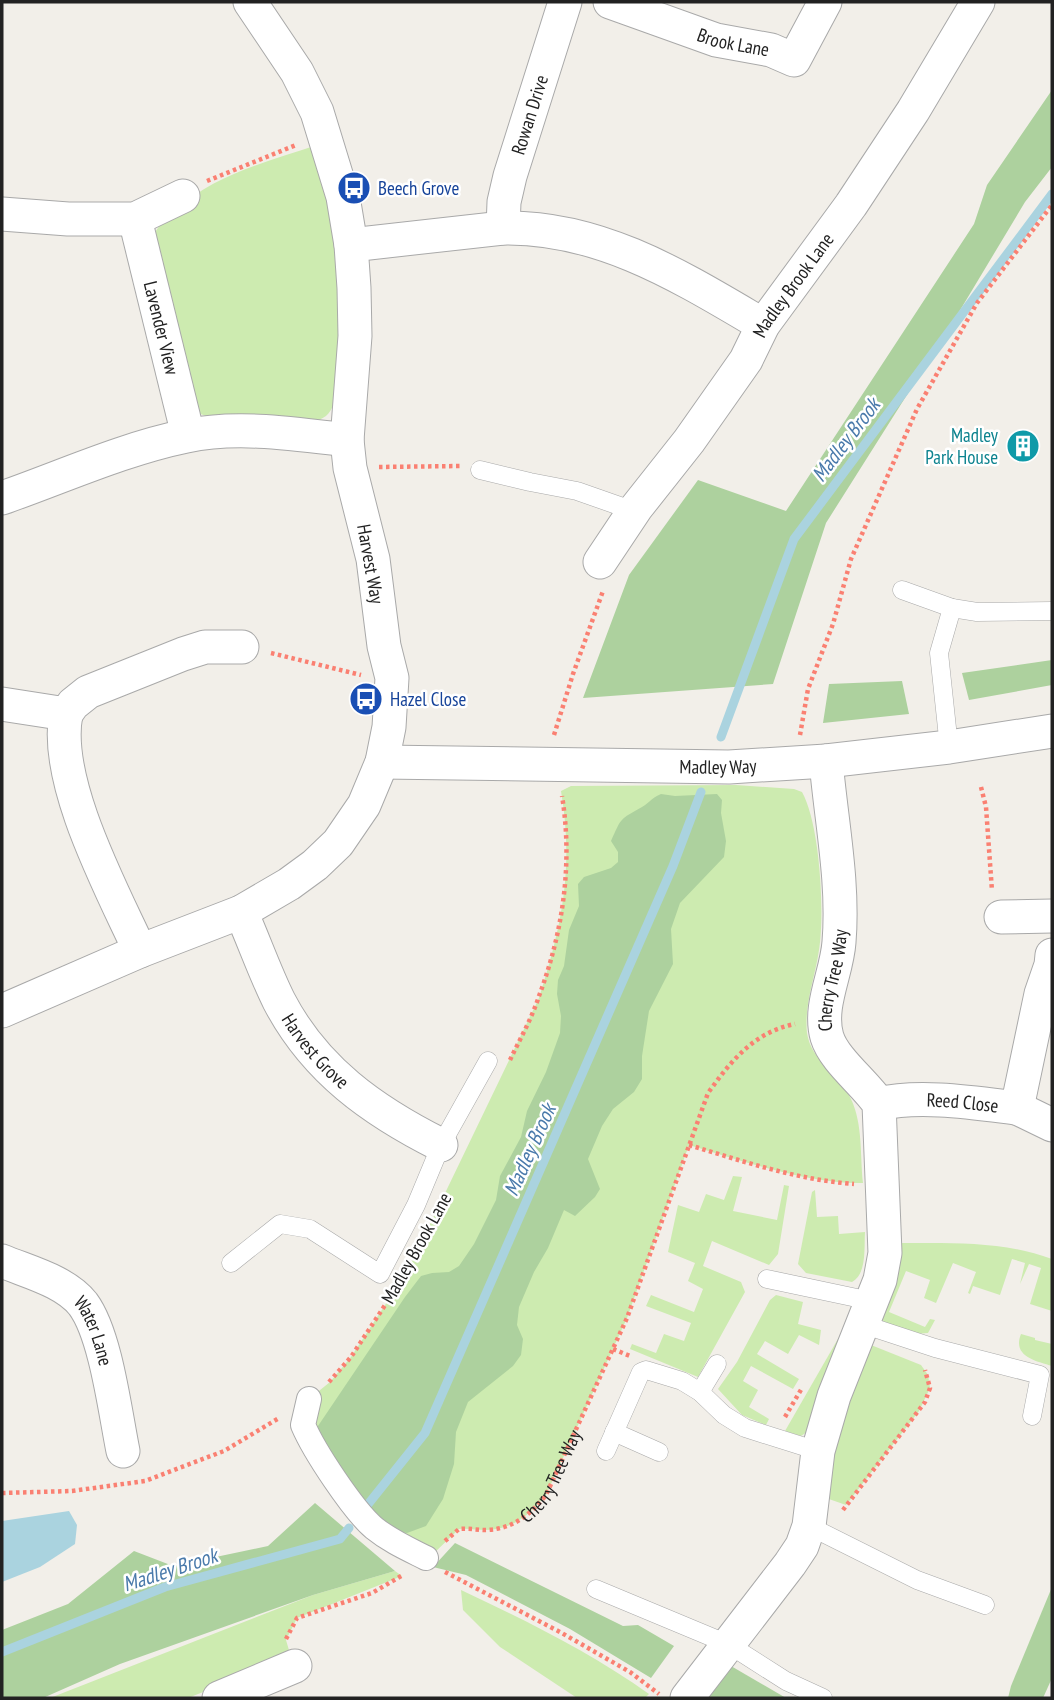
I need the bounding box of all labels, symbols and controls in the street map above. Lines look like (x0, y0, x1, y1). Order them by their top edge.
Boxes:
street label: Brook Lane (694, 22, 771, 61)
street label: Rowan Drive (506, 72, 553, 157)
bus stop icon: Beech Grove (335, 169, 373, 207)
place label: Beech Grove (378, 176, 459, 200)
street label: Madley Brook Lane (747, 228, 839, 341)
street label: Lavender View (139, 279, 185, 378)
water label: Madley Brook (805, 390, 888, 487)
place label: Madley Park House (925, 423, 999, 469)
building icon: Madley Park House (1004, 427, 1042, 465)
street label: Harvest Way (352, 522, 390, 607)
bus stop icon: Hazel Close (347, 680, 385, 718)
place label: Hazel Close (390, 687, 466, 711)
street label: Madley Way (679, 753, 758, 779)
street label: Cherry Tree Way (813, 928, 852, 1033)
street label: Harvest Grove (277, 1009, 354, 1094)
street label: Reed Close (926, 1087, 1000, 1118)
water label: Madley Brook (497, 1097, 563, 1200)
street label: Madley Brook Lane (376, 1188, 456, 1308)
street label: Water Lane (69, 1291, 118, 1368)
street label: Cherry Tree Way (515, 1425, 587, 1528)
water label: Madley Brook (119, 1541, 223, 1597)

